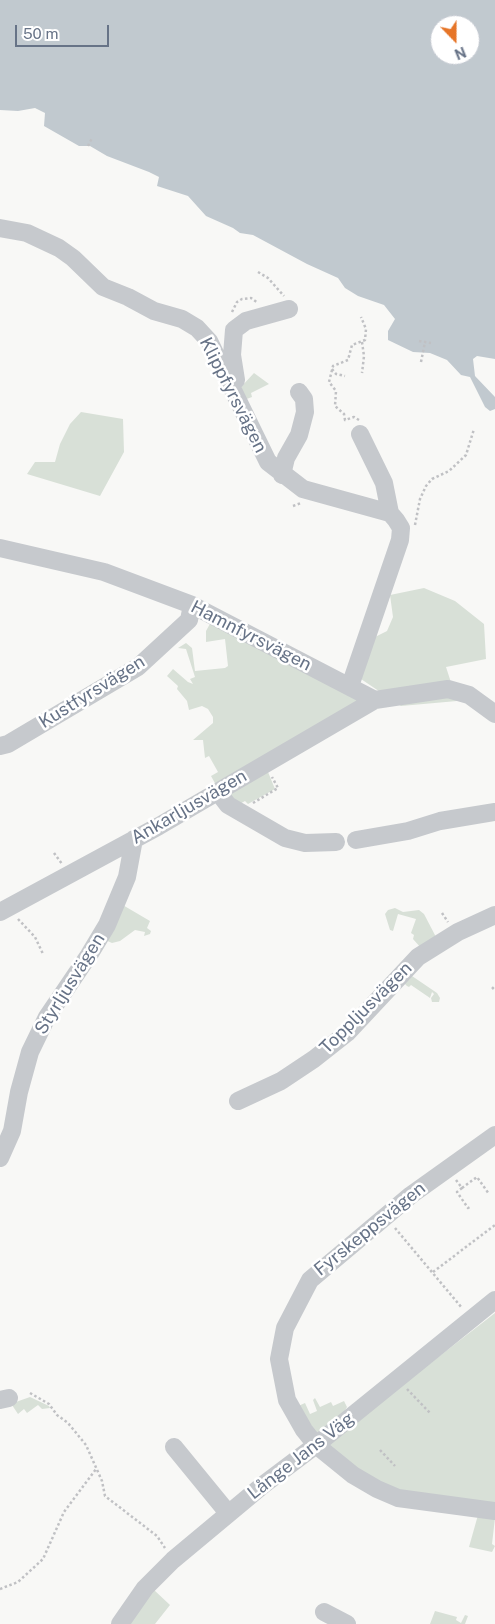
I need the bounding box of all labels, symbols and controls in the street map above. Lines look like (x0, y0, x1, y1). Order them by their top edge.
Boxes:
scale bar (18, 15, 111, 47)
north arrow (430, 15, 480, 65)
text: 50 m (23, 25, 58, 42)
text: N (452, 44, 468, 62)
street label: Klippfyrsvägen (195, 334, 271, 456)
street label: Hamnfyrsvägen (187, 596, 315, 676)
street label: Kustfyrsvägen (35, 651, 149, 733)
street label: Ankarljusvägen (127, 765, 251, 849)
street label: Styrljusvägen (30, 929, 110, 1039)
street label: Toppljusvägen (316, 958, 416, 1058)
street label: Fyrskeppsvägen (310, 1178, 430, 1280)
street label: Långe Jans Väg (243, 1408, 359, 1504)

